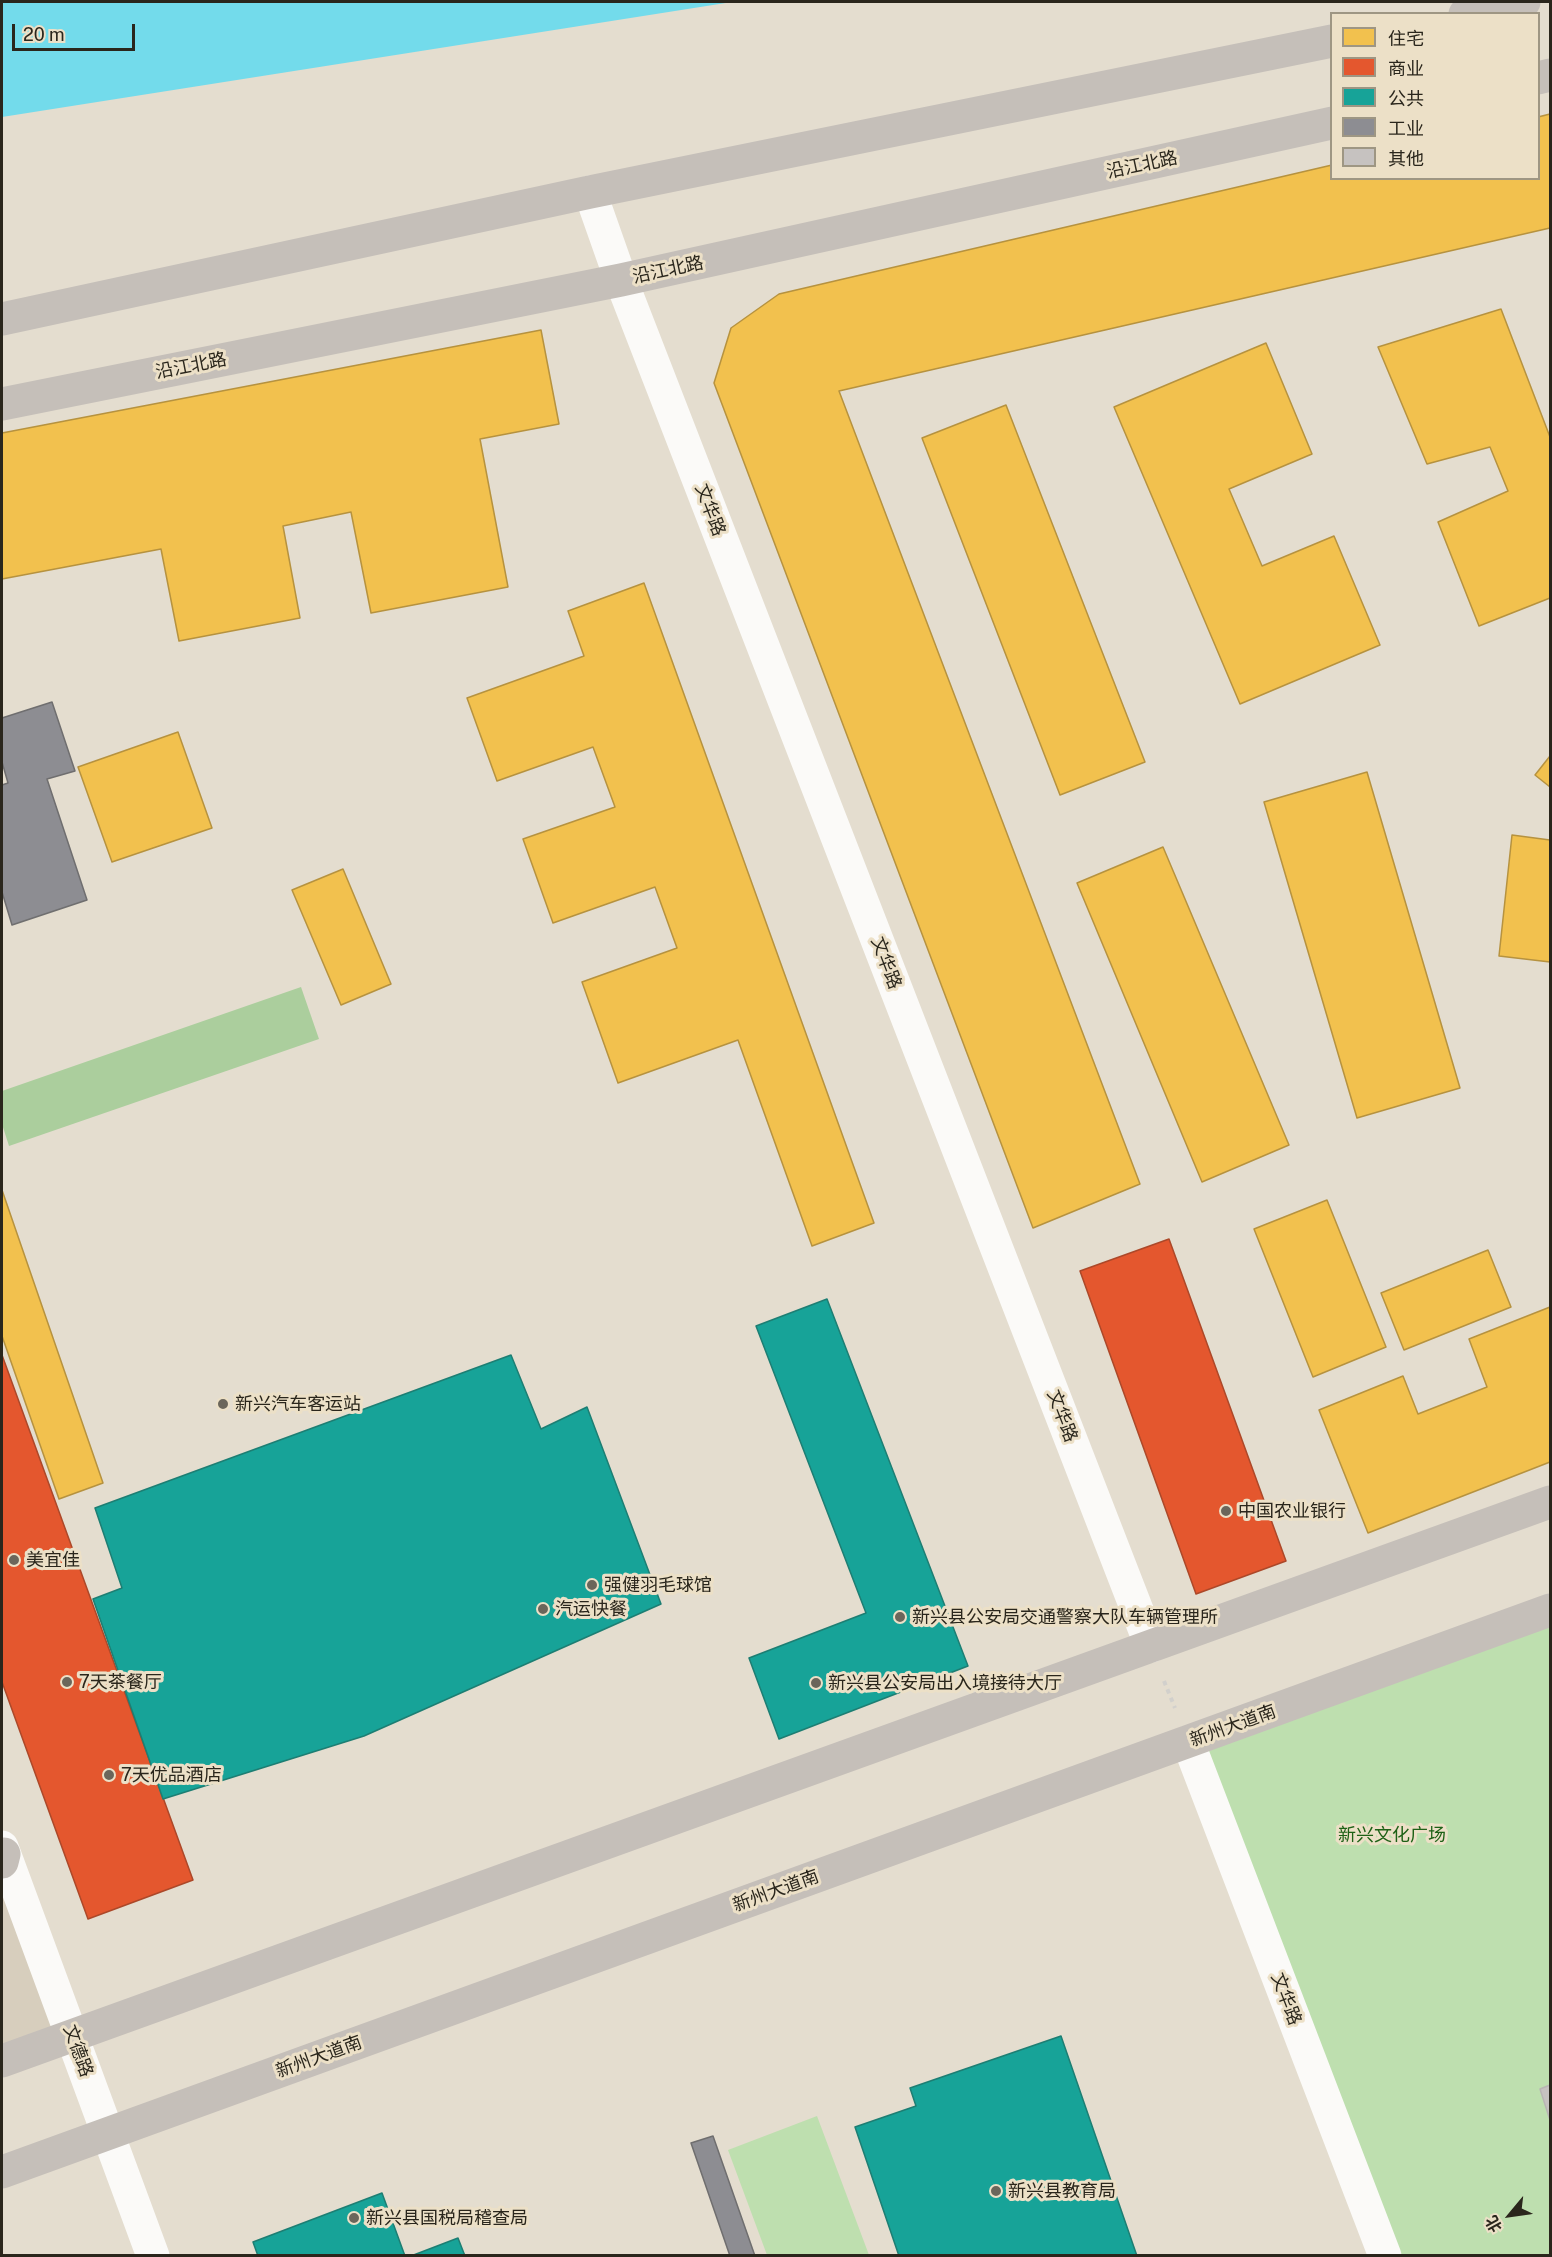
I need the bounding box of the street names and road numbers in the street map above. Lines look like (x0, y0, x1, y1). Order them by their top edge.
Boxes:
street label: 沿江北路 (1105, 147, 1179, 183)
street label: 沿江北路 (631, 252, 705, 288)
street label: 沿江北路 (154, 349, 228, 383)
street label: 文华路 (690, 481, 730, 539)
street label: 文华路 (866, 934, 906, 992)
street label: 文华路 (1042, 1387, 1082, 1445)
street label: 新州大道南 (1187, 1700, 1279, 1752)
street label: 新州大道南 (730, 1865, 822, 1917)
street label: 文华路 (1266, 1970, 1306, 2028)
street label: 文德路 (59, 2022, 97, 2080)
street label: 新州大道南 (273, 2031, 365, 2083)

